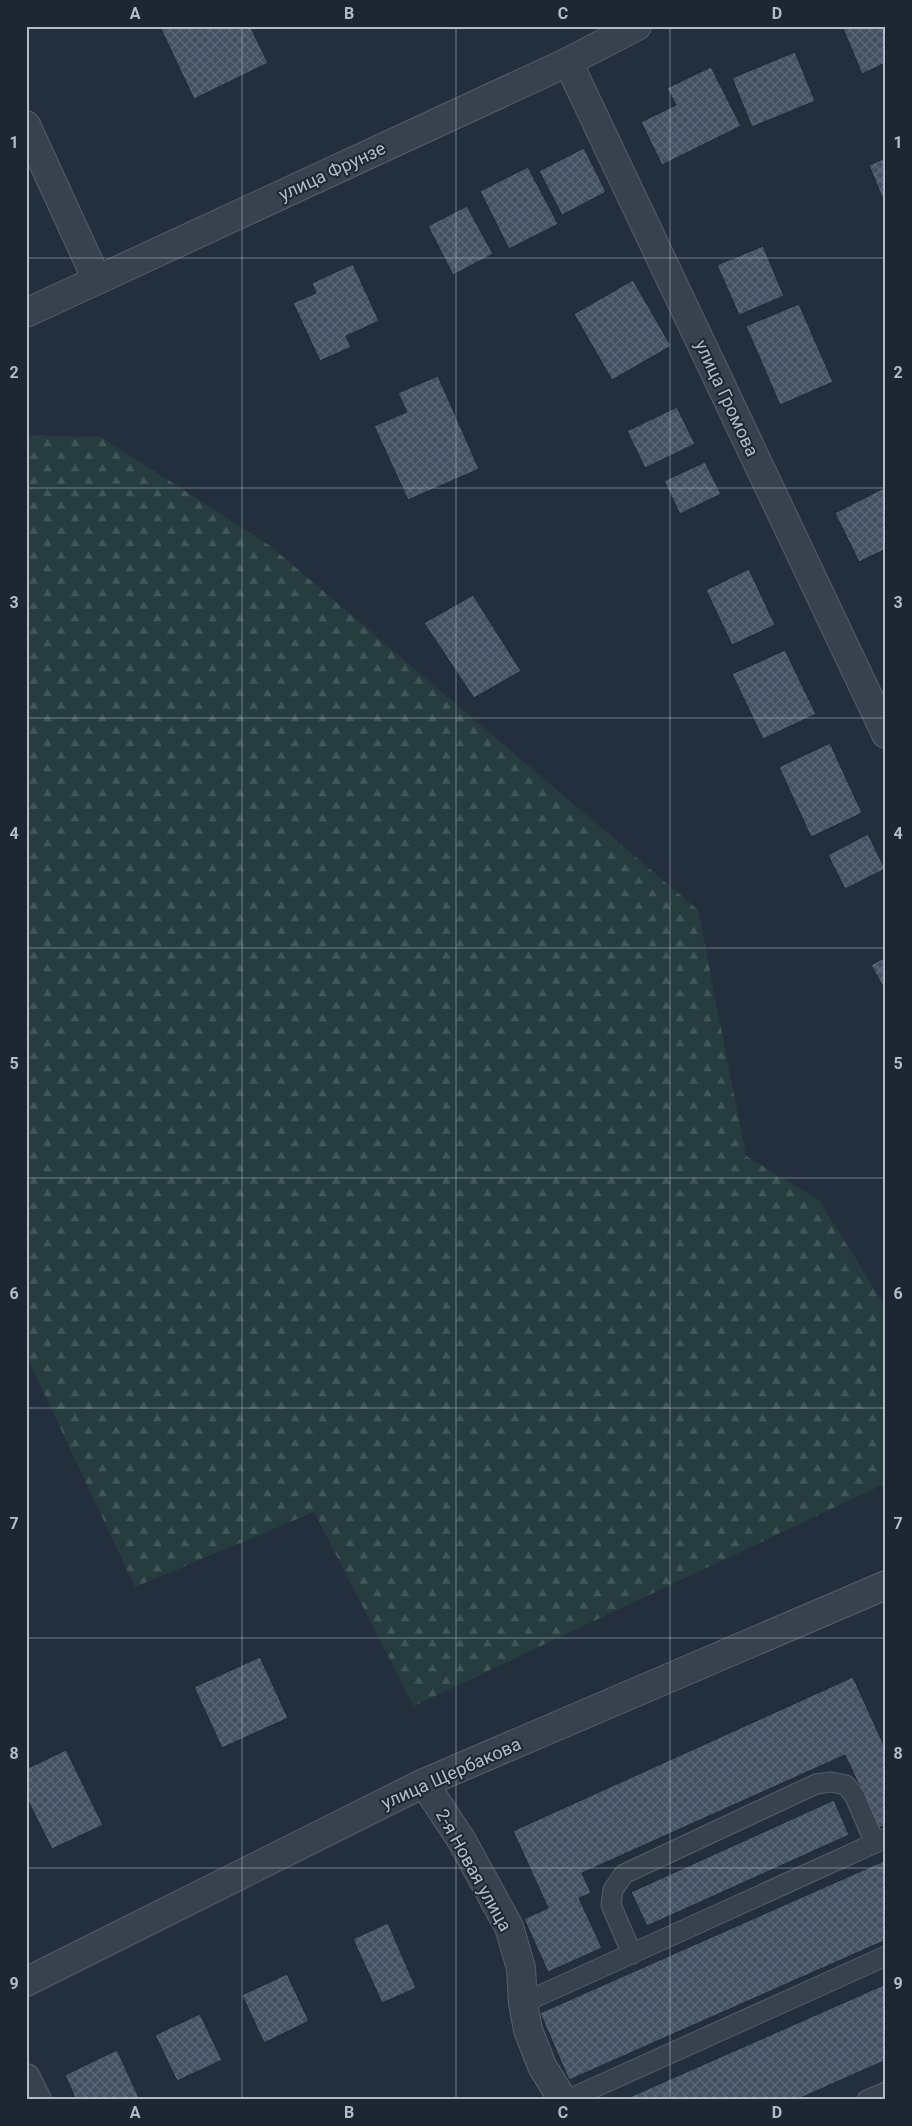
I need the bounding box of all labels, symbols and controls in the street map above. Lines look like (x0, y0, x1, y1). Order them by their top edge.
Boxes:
text: A (130, 4, 141, 23)
text: B (344, 4, 354, 23)
text: C (558, 4, 568, 23)
text: D (772, 4, 782, 23)
text: 1 (9, 133, 19, 152)
text: 1 (893, 133, 903, 152)
street label: улица Фрунзе (275, 137, 389, 205)
street label: улица Громова (691, 336, 763, 460)
text: 2 (9, 363, 19, 382)
text: 2 (893, 363, 903, 382)
text: 3 (9, 593, 19, 612)
text: 3 (893, 593, 903, 612)
text: 4 (9, 824, 19, 843)
text: 4 (893, 824, 903, 843)
text: 5 (9, 1054, 19, 1073)
text: 5 (893, 1054, 903, 1073)
text: 6 (9, 1284, 19, 1303)
text: 6 (893, 1284, 903, 1303)
text: 7 (9, 1514, 19, 1533)
text: 7 (893, 1514, 903, 1533)
street label: улица Щербакова (378, 1733, 524, 1813)
text: 8 (9, 1744, 19, 1763)
text: 8 (893, 1744, 903, 1763)
street label: 2-я Новая улица (432, 1805, 516, 1935)
text: 9 (9, 1974, 19, 1993)
text: 9 (893, 1974, 903, 1993)
text: A (130, 2103, 141, 2122)
text: B (344, 2103, 354, 2122)
text: C (558, 2103, 568, 2122)
text: D (772, 2103, 782, 2122)

